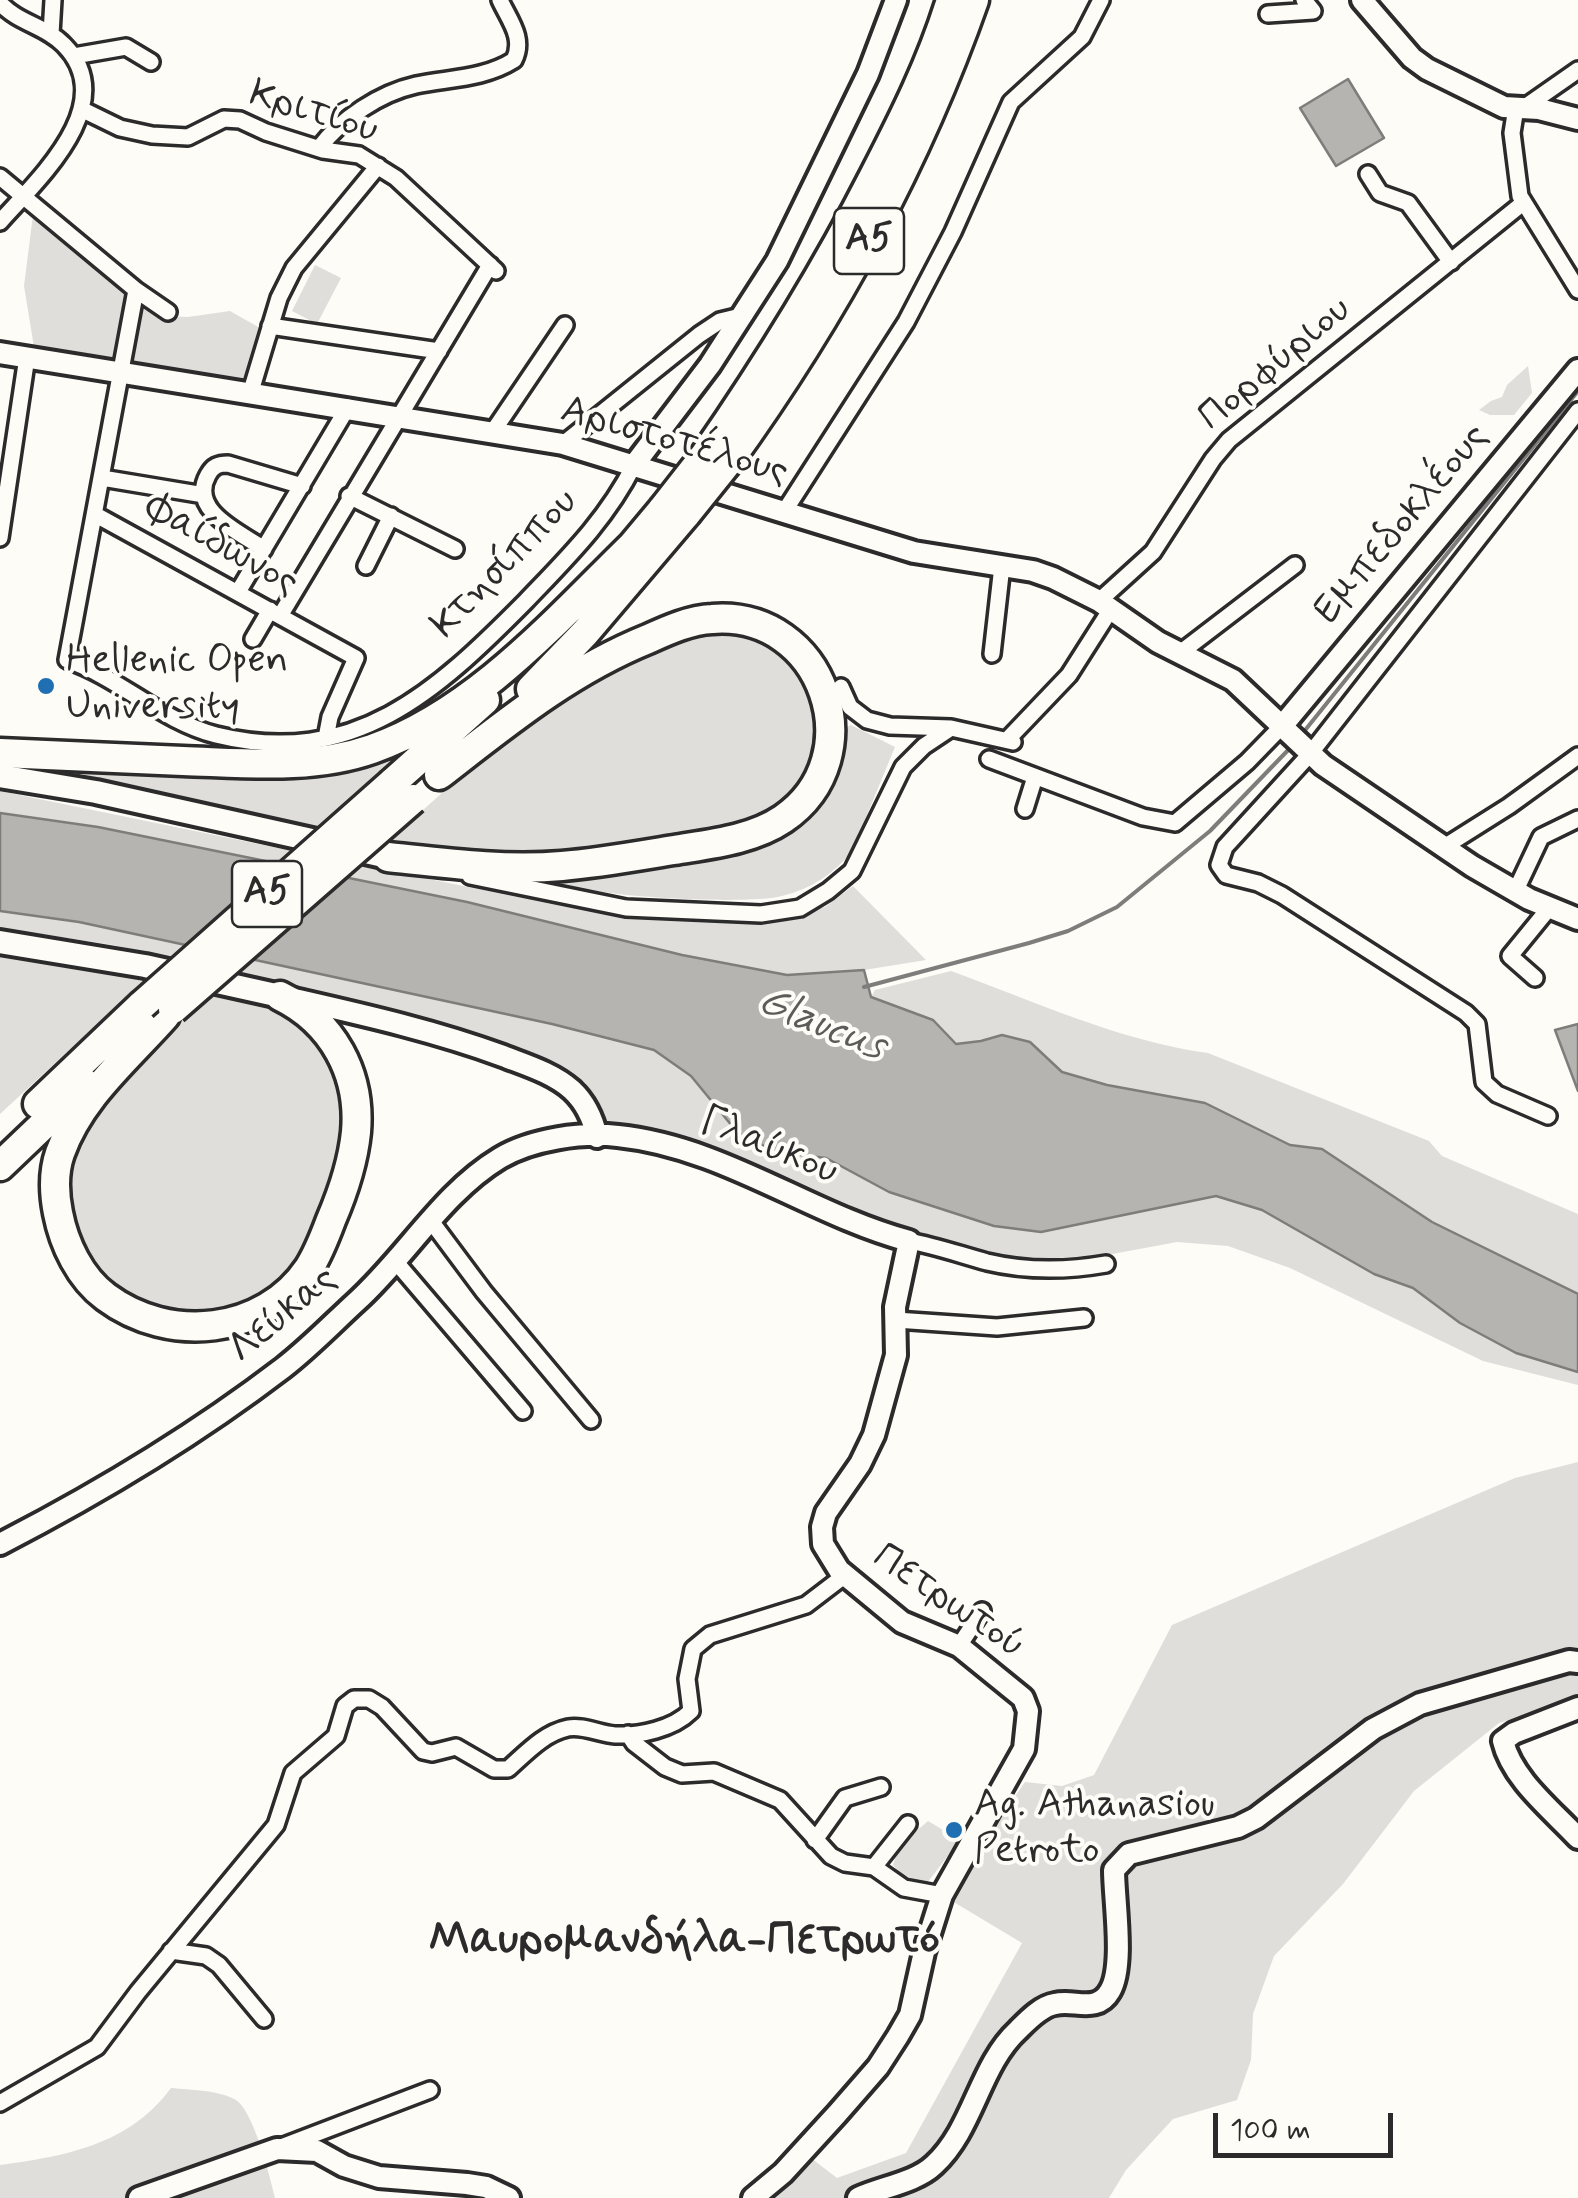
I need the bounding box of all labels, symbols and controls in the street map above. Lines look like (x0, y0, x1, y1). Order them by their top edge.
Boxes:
street label: Κριτίου (243, 72, 383, 156)
road number: Α5 (834, 208, 904, 274)
street label: Πορφύριου (1190, 287, 1362, 443)
street label: Αριστοτέλους (555, 388, 793, 498)
street label: Εμπεδοκλέους (1305, 415, 1501, 635)
street label: Κτησίππου (422, 480, 590, 650)
street label: Φαίδωνος (136, 485, 306, 609)
place label: Hellenic Open University (66, 639, 288, 733)
marker: Hellenic Open University (35, 675, 57, 697)
road number: Α5 (232, 861, 302, 927)
water label: Glaucus (750, 978, 892, 1074)
street label: Γλαύκου (692, 1099, 844, 1197)
street label: Λεύκας (220, 1257, 348, 1375)
street label: Πετρωτού (863, 1535, 1033, 1671)
place label: Ag. Athanasiou Petroto (974, 1783, 1215, 1877)
marker: Ag. Athanasiou Petroto (943, 1819, 965, 1841)
district label: Μαυρομανδήλα-Πετρωτό (428, 1916, 940, 1970)
scale bar (1218, 2093, 1398, 2155)
text: 100 m (1230, 2111, 1311, 2150)

